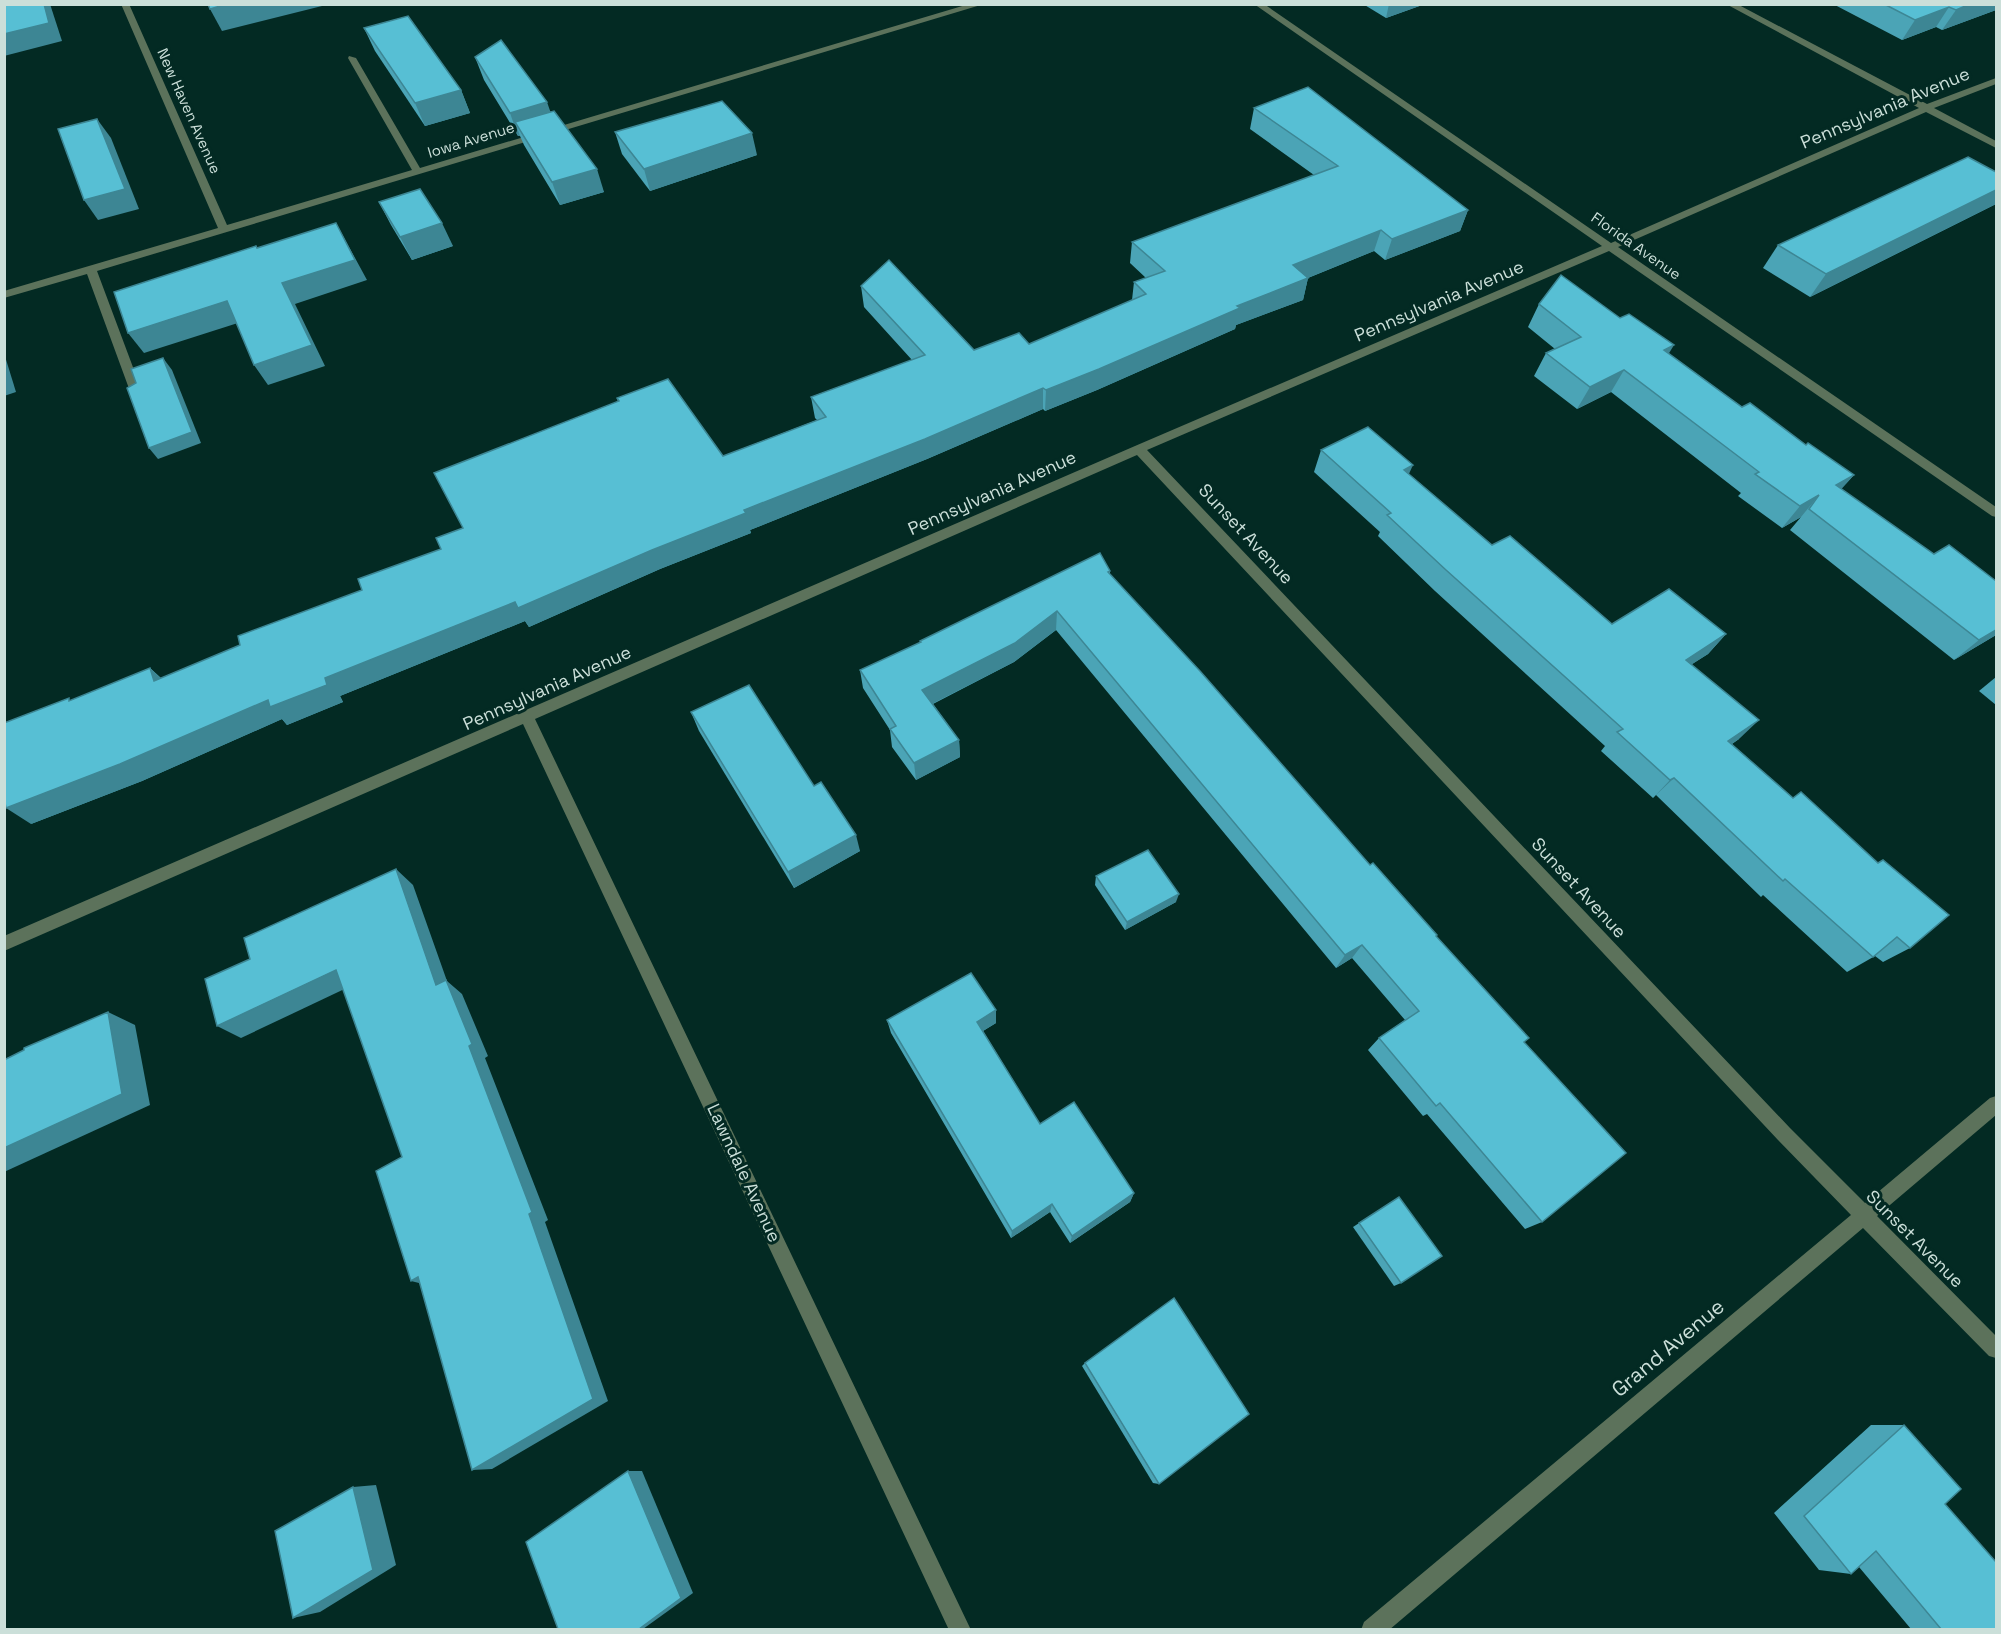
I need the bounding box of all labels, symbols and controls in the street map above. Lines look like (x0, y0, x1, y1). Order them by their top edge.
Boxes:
street label: New Haven Avenue (153, 45, 226, 176)
street label: Pennsylvania Avenue (1797, 61, 1973, 154)
street label: Iowa Avenue (425, 117, 517, 162)
street label: Florida Avenue (1588, 208, 1685, 284)
street label: Pennsylvania Avenue (1351, 254, 1527, 347)
street label: Pennsylvania Avenue (904, 445, 1079, 540)
street label: Sunset Avenue (1194, 479, 1299, 589)
street label: Pennsylvania Avenue (459, 640, 634, 735)
street label: Sunset Avenue (1527, 833, 1632, 943)
street label: Lawndale Avenue (702, 1100, 787, 1246)
street label: Sunset Avenue (1862, 1185, 1969, 1292)
street label: Grand Avenue (1606, 1293, 1730, 1403)

